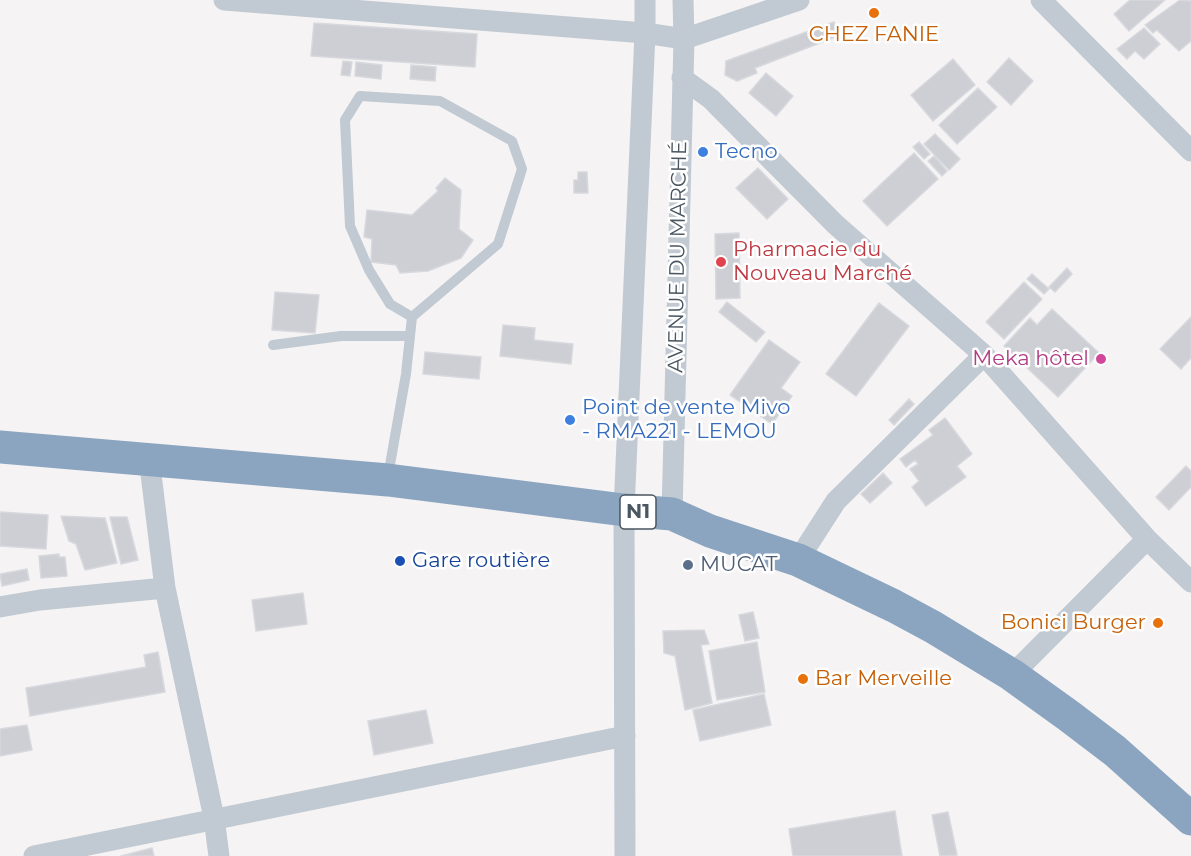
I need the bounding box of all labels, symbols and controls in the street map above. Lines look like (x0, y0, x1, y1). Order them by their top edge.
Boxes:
marker: CHEZ FANIE (867, 6, 881, 20)
place label: CHEZ FANIE (809, 22, 939, 48)
place label: Tecno (715, 139, 778, 165)
street label: AVENUE DU MARCHÉ (663, 141, 693, 373)
marker: Tecno (696, 145, 710, 159)
place label: Pharmacie du Nouveau Marché (733, 237, 912, 287)
marker: Pharmacie du Nouveau Marché (714, 255, 728, 269)
place label: Meka hôtel (972, 346, 1089, 372)
marker: Meka hôtel (1094, 352, 1108, 366)
place label: Point de vente Mivo - RMA221 - LEMOU (582, 395, 790, 445)
marker: Point de vente Mivo - RMA221 - LEMOU (563, 413, 577, 427)
road number: N1 (620, 495, 656, 529)
place label: Gare routière (412, 548, 550, 574)
place label: MUCAT (700, 552, 778, 578)
marker: Gare routière (393, 554, 407, 568)
marker: MUCAT (681, 558, 695, 572)
place label: Bonici Burger (1001, 610, 1146, 636)
marker: Bonici Burger (1151, 616, 1165, 630)
place label: Bar Merveille (815, 666, 952, 692)
marker: Bar Merveille (796, 672, 810, 686)

